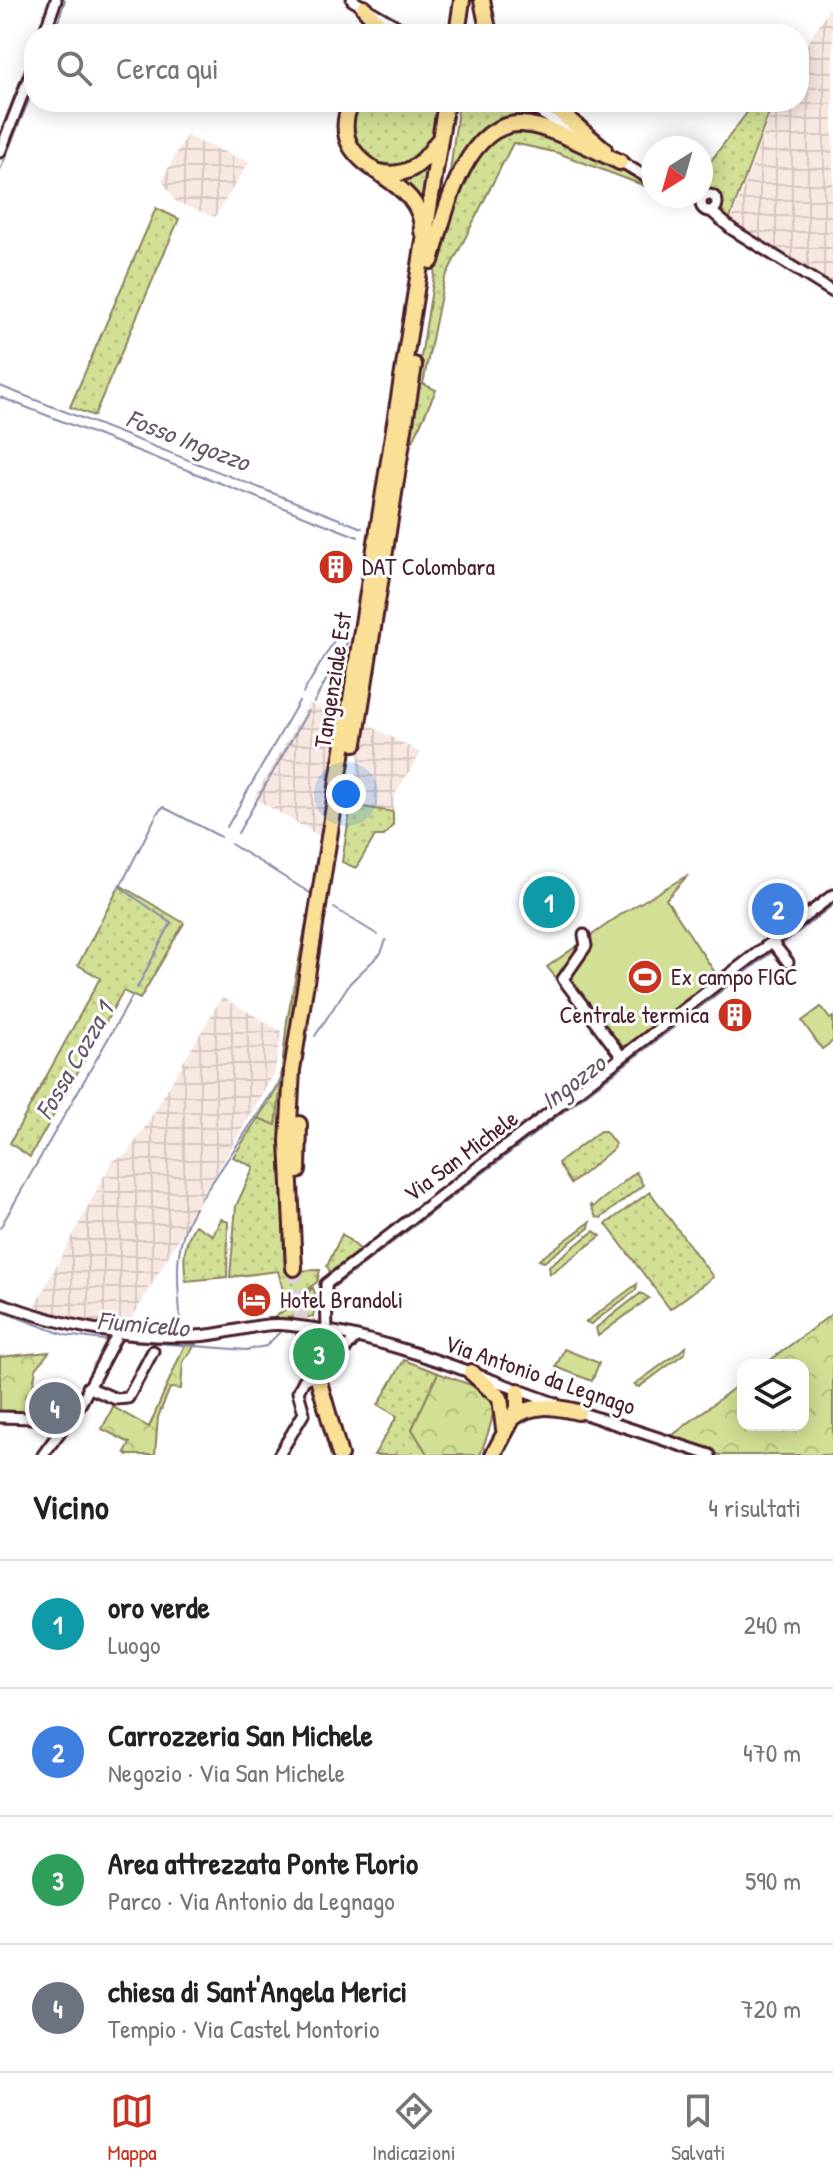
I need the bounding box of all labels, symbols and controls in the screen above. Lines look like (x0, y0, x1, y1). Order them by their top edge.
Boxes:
search box (24, 24, 809, 112)
icon: search (52, 46, 96, 90)
text: Cerca qui (116, 48, 219, 88)
north arrow (641, 136, 713, 208)
water label: Fosso Ingozzo (121, 400, 257, 481)
building icon: DAT Colombara (317, 548, 355, 586)
place label: DAT Colombara (362, 550, 495, 582)
street label: Tangenziale Est (305, 609, 359, 750)
your location (326, 774, 366, 814)
pin: 1 (523, 872, 575, 932)
pin: 2 (752, 879, 804, 939)
sports icon: Ex campo FIGC (626, 958, 664, 996)
place label: Ex campo FIGC (671, 960, 798, 992)
water label: Fossa Cozza 1 (26, 993, 123, 1125)
building icon: Centrale termica (716, 996, 754, 1034)
place label: Centrale termica (560, 998, 709, 1030)
water label: Ingozzo (533, 1044, 615, 1118)
street label: Via San Michele (397, 1101, 524, 1209)
hotel icon: Hotel Brandoli (235, 1281, 273, 1319)
place label: Hotel Brandoli (280, 1283, 403, 1315)
water label: Fiumicello (96, 1302, 193, 1345)
pin: 3 (293, 1324, 345, 1384)
street label: Via Antonio da Legnago (441, 1326, 640, 1422)
map controls (737, 1359, 809, 1431)
button: layers (737, 1359, 809, 1431)
pin: 4 (29, 1378, 81, 1438)
text: Vicino (32, 1484, 109, 1530)
text: 4 risultati (708, 1490, 801, 1525)
text: oro verde (108, 1587, 210, 1627)
text: 1 (53, 1607, 63, 1642)
text: 240 m (744, 1607, 801, 1642)
text: Luogo (108, 1627, 161, 1662)
text: Carrozzeria San Michele (108, 1715, 373, 1755)
text: 2 (52, 1735, 64, 1770)
text: 470 m (743, 1735, 801, 1770)
text: Negozio · Via San Michele (108, 1755, 345, 1790)
text: Area attrezzata Ponte Florio (108, 1843, 418, 1883)
text: 3 (52, 1863, 64, 1898)
text: 590 m (745, 1863, 801, 1898)
text: Parco · Via Antonio da Legnago (108, 1883, 395, 1918)
text: chiesa di Sant'Angela Merici (108, 1971, 407, 2011)
text: 4 (53, 1991, 63, 2026)
text: 720 m (741, 1991, 801, 2026)
text: Tempio · Via Castel Montorio (108, 2011, 379, 2046)
tab: Mappa (108, 2089, 157, 2167)
tab: Indicazioni (372, 2089, 456, 2167)
tab: Salvati (671, 2089, 725, 2167)

